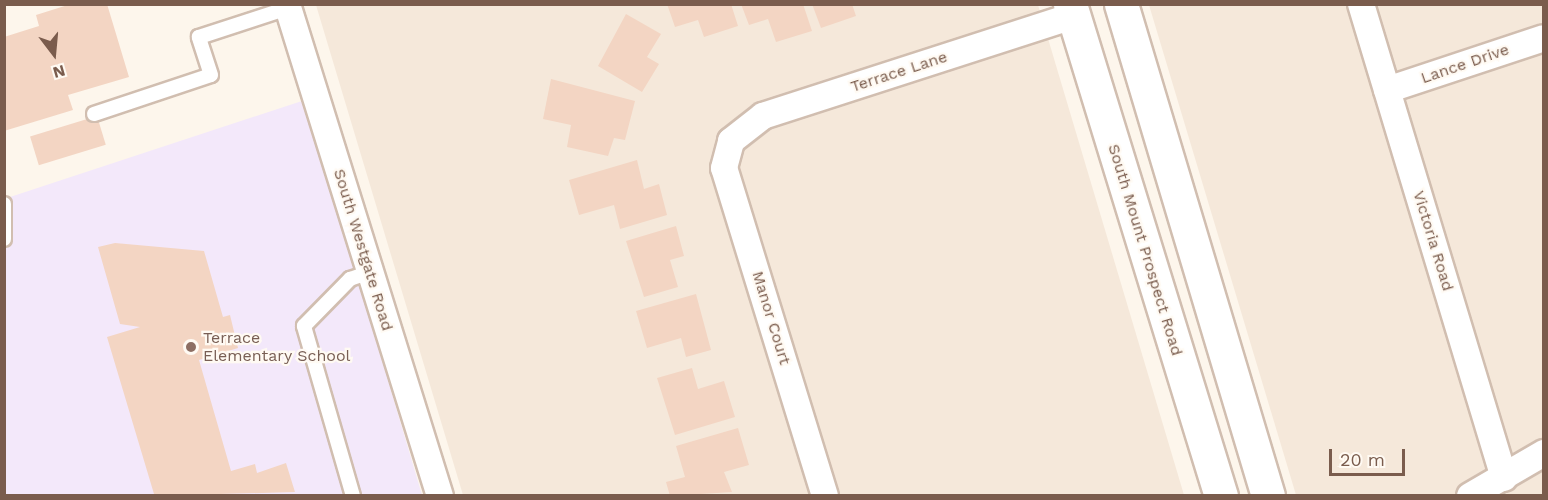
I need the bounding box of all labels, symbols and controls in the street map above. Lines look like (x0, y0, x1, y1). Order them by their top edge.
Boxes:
north arrow (24, 24, 84, 84)
street label: Lance Drive (1418, 40, 1512, 88)
street label: Terrace Lane (848, 47, 950, 97)
text: N (51, 61, 67, 83)
street label: South Mount Prospect Road (1104, 142, 1186, 358)
street label: South Westgate Road (329, 167, 397, 333)
street label: Victoria Road (1409, 188, 1457, 294)
street label: Manor Court (748, 269, 794, 367)
place label: Terrace Elementary School (203, 328, 351, 366)
marker: Terrace Elementary School (184, 340, 198, 354)
scale bar (1332, 437, 1408, 475)
text: 20 m (1340, 449, 1385, 470)

